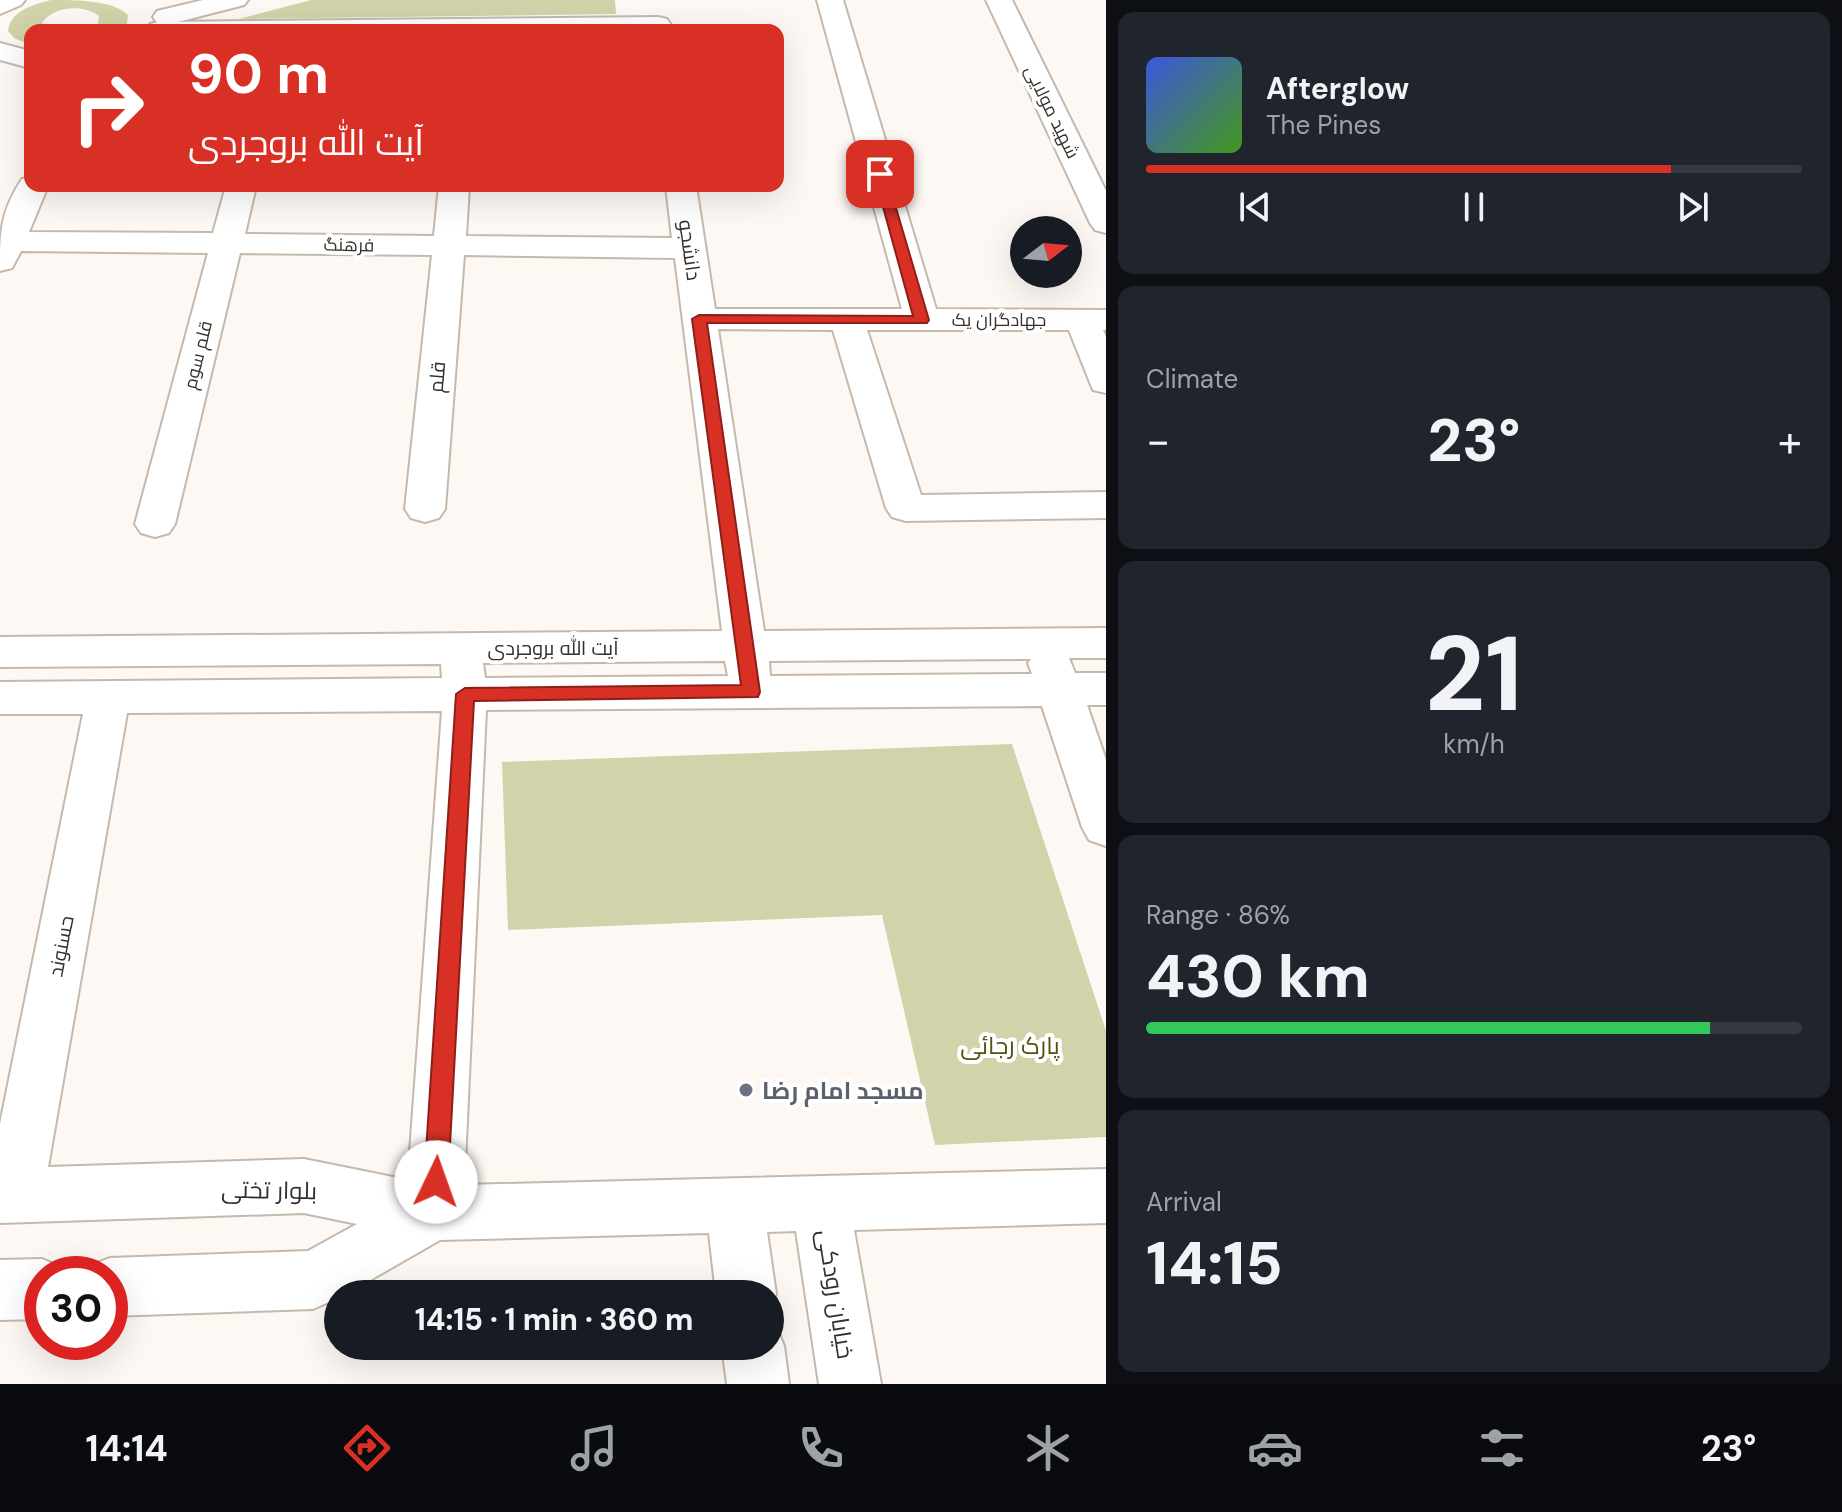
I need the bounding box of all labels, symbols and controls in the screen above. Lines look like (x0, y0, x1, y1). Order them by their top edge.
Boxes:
text: 90 m (188, 37, 329, 110)
icon: right (56, 56, 160, 160)
street label: شهید مولایی (1019, 61, 1085, 163)
text: Afterglow (1266, 69, 1409, 108)
text: The Pines (1266, 108, 1381, 142)
text: آیت الله بروجردی (188, 119, 424, 166)
pin (846, 140, 914, 208)
icon: arrive (858, 152, 902, 196)
icon: previous (1233, 185, 1277, 229)
icon: pause (1452, 185, 1496, 229)
icon: next (1671, 185, 1715, 229)
north arrow (1010, 216, 1082, 288)
map controls (1010, 216, 1082, 288)
street label: دانشجو (673, 218, 707, 282)
street label: فرهنگ (323, 233, 375, 257)
street label: جهادگران یک (952, 308, 1046, 332)
street label: قلم سوم (178, 318, 218, 392)
street label: قلم (423, 360, 452, 394)
text: Climate (1146, 362, 1238, 396)
text: 23° (1428, 401, 1520, 480)
text: − (1146, 412, 1170, 470)
text: + (1778, 412, 1802, 470)
text: 21 (1425, 607, 1523, 742)
street label: آیت الله بروجردی (487, 635, 619, 661)
text: km/h (1443, 727, 1505, 761)
text: Range · 86% (1146, 898, 1290, 932)
street label: حسنوند (42, 913, 80, 979)
text: 430 km (1146, 937, 1370, 1016)
park label: پارک رجائی (960, 1030, 1060, 1062)
place label: مسجد امام رضا (762, 1075, 924, 1107)
marker: مسجد امام رضا (737, 1081, 755, 1099)
position arrow (394, 1140, 478, 1224)
street label: بلوار تختی (221, 1174, 317, 1206)
text: Arrival (1146, 1185, 1222, 1219)
text: 14:15 (1146, 1224, 1283, 1303)
street label: خیابان رودکی (810, 1227, 862, 1361)
speed limit sign: 30 (24, 1256, 128, 1360)
text: 14:15 · 1 min · 360 m (415, 1300, 693, 1339)
icon: directions (339, 1420, 395, 1476)
icon: music (566, 1420, 622, 1476)
icon: phone (793, 1420, 849, 1476)
icon: climate (1020, 1420, 1076, 1476)
icon: car (1247, 1420, 1303, 1476)
icon: filters (1474, 1420, 1530, 1476)
text: 14:14 (86, 1425, 168, 1472)
text: 23° (1701, 1425, 1756, 1472)

